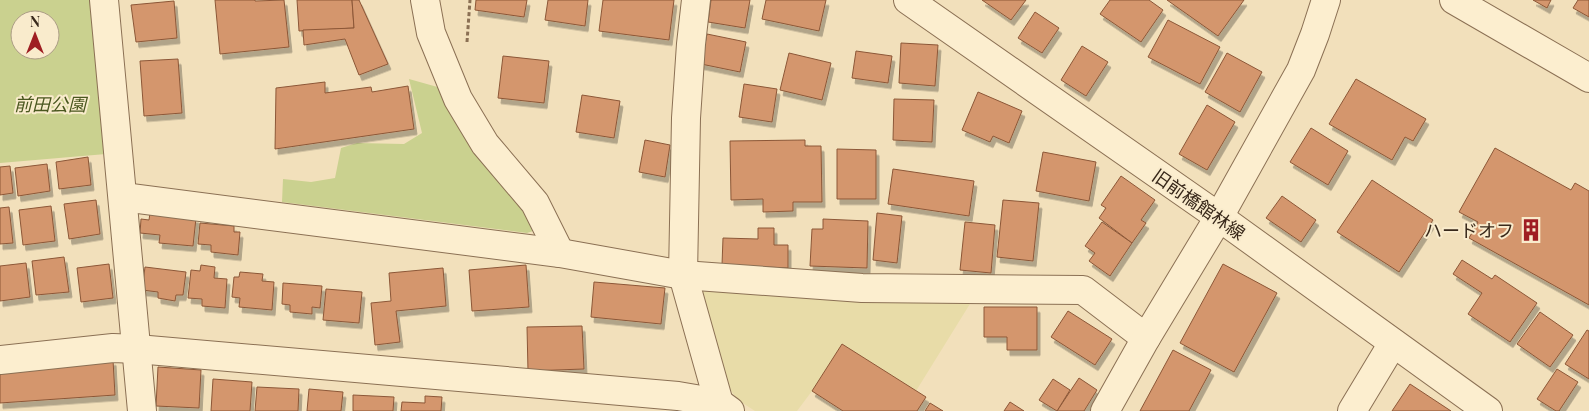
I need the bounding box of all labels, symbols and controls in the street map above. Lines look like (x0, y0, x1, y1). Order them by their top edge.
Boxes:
north arrow (10, 10, 60, 60)
text: N (30, 12, 40, 31)
park label: 前田公園 (14, 92, 89, 116)
street label: 旧前橋館林線 (1148, 163, 1250, 245)
building icon: ハードオフ (1518, 217, 1544, 243)
place label: ハードオフ (1424, 218, 1514, 242)

